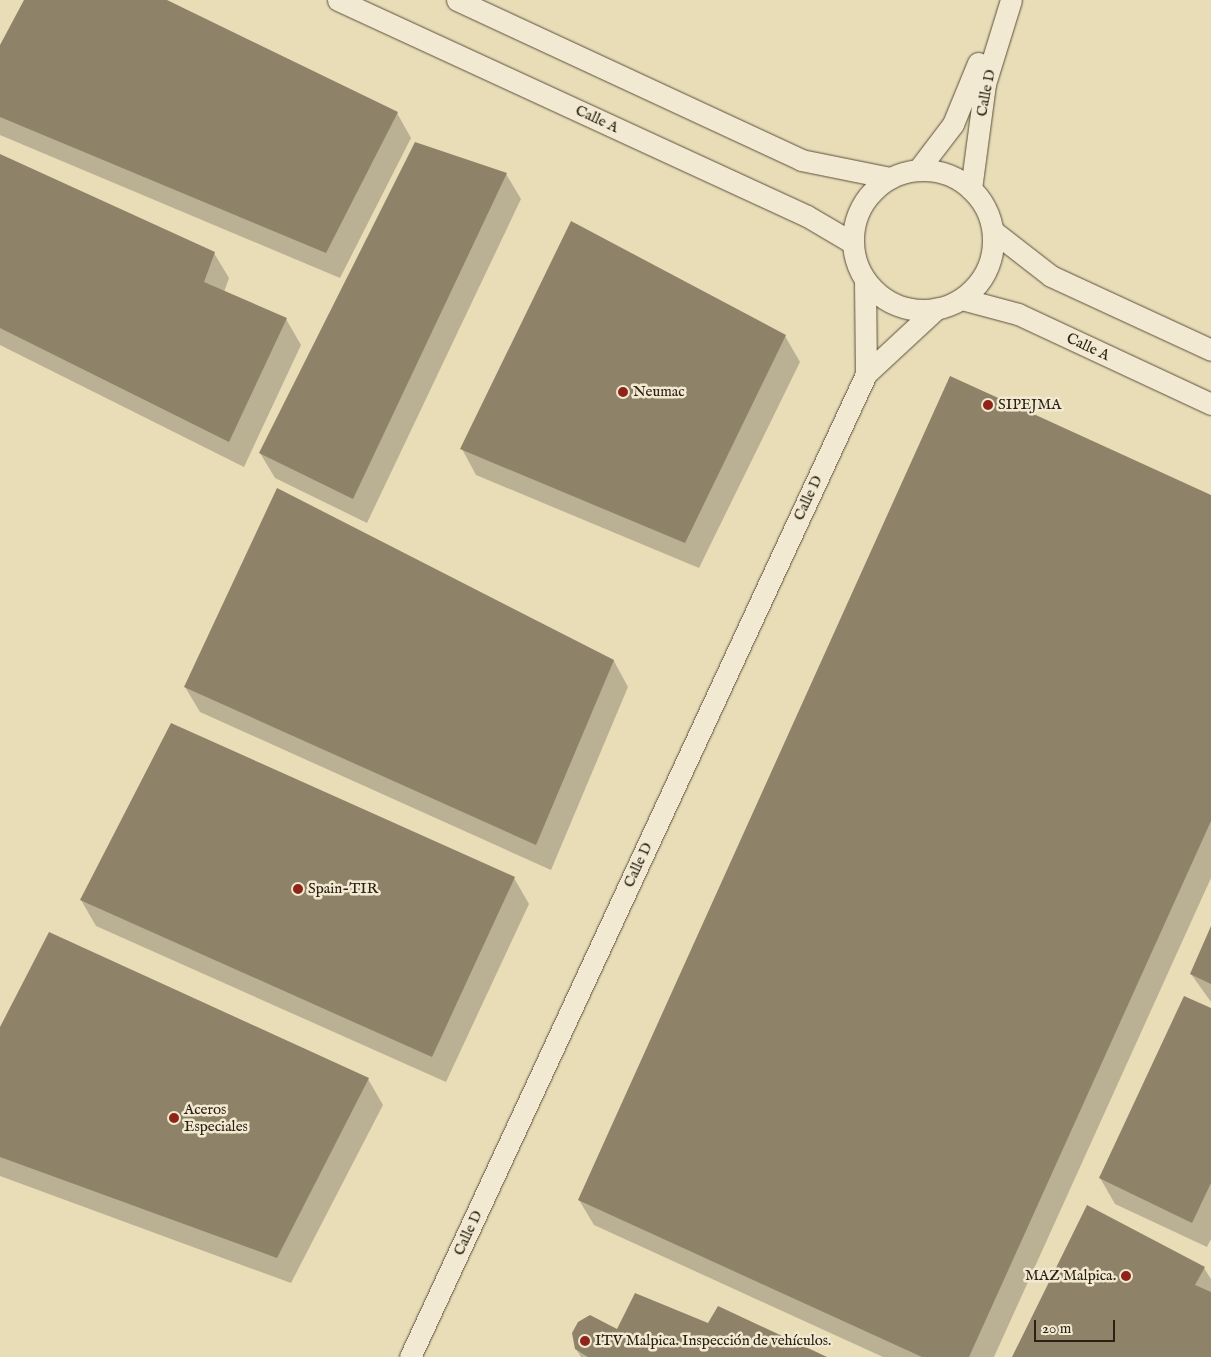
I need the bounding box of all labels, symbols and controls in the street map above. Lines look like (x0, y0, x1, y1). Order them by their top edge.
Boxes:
street label: Calle D (973, 68, 999, 118)
street label: Calle A (573, 101, 621, 137)
street label: Calle A (1064, 329, 1112, 365)
place label: Neumac (633, 383, 685, 401)
marker: Neumac (617, 386, 629, 398)
place label: SIPEJMA (998, 396, 1061, 414)
marker: SIPEJMA (982, 399, 994, 411)
street label: Calle D (790, 473, 826, 523)
street label: Calle D (620, 840, 656, 890)
place label: Spain-TIR (308, 880, 378, 898)
marker: Spain-TIR (292, 883, 304, 895)
place label: Aceros Especiales (184, 1100, 248, 1135)
marker: Aceros Especiales (168, 1112, 180, 1124)
street label: Calle D (450, 1208, 486, 1258)
place label: MAZ Malpica. (1025, 1267, 1116, 1285)
marker: MAZ Malpica. (1120, 1270, 1132, 1282)
scale bar (1036, 1310, 1117, 1342)
text: 20 m (1042, 1319, 1071, 1338)
place label: ITV Malpica. Inspección de vehículos. (595, 1332, 831, 1350)
marker: ITV Malpica. Inspección de vehículos. (579, 1335, 591, 1347)

